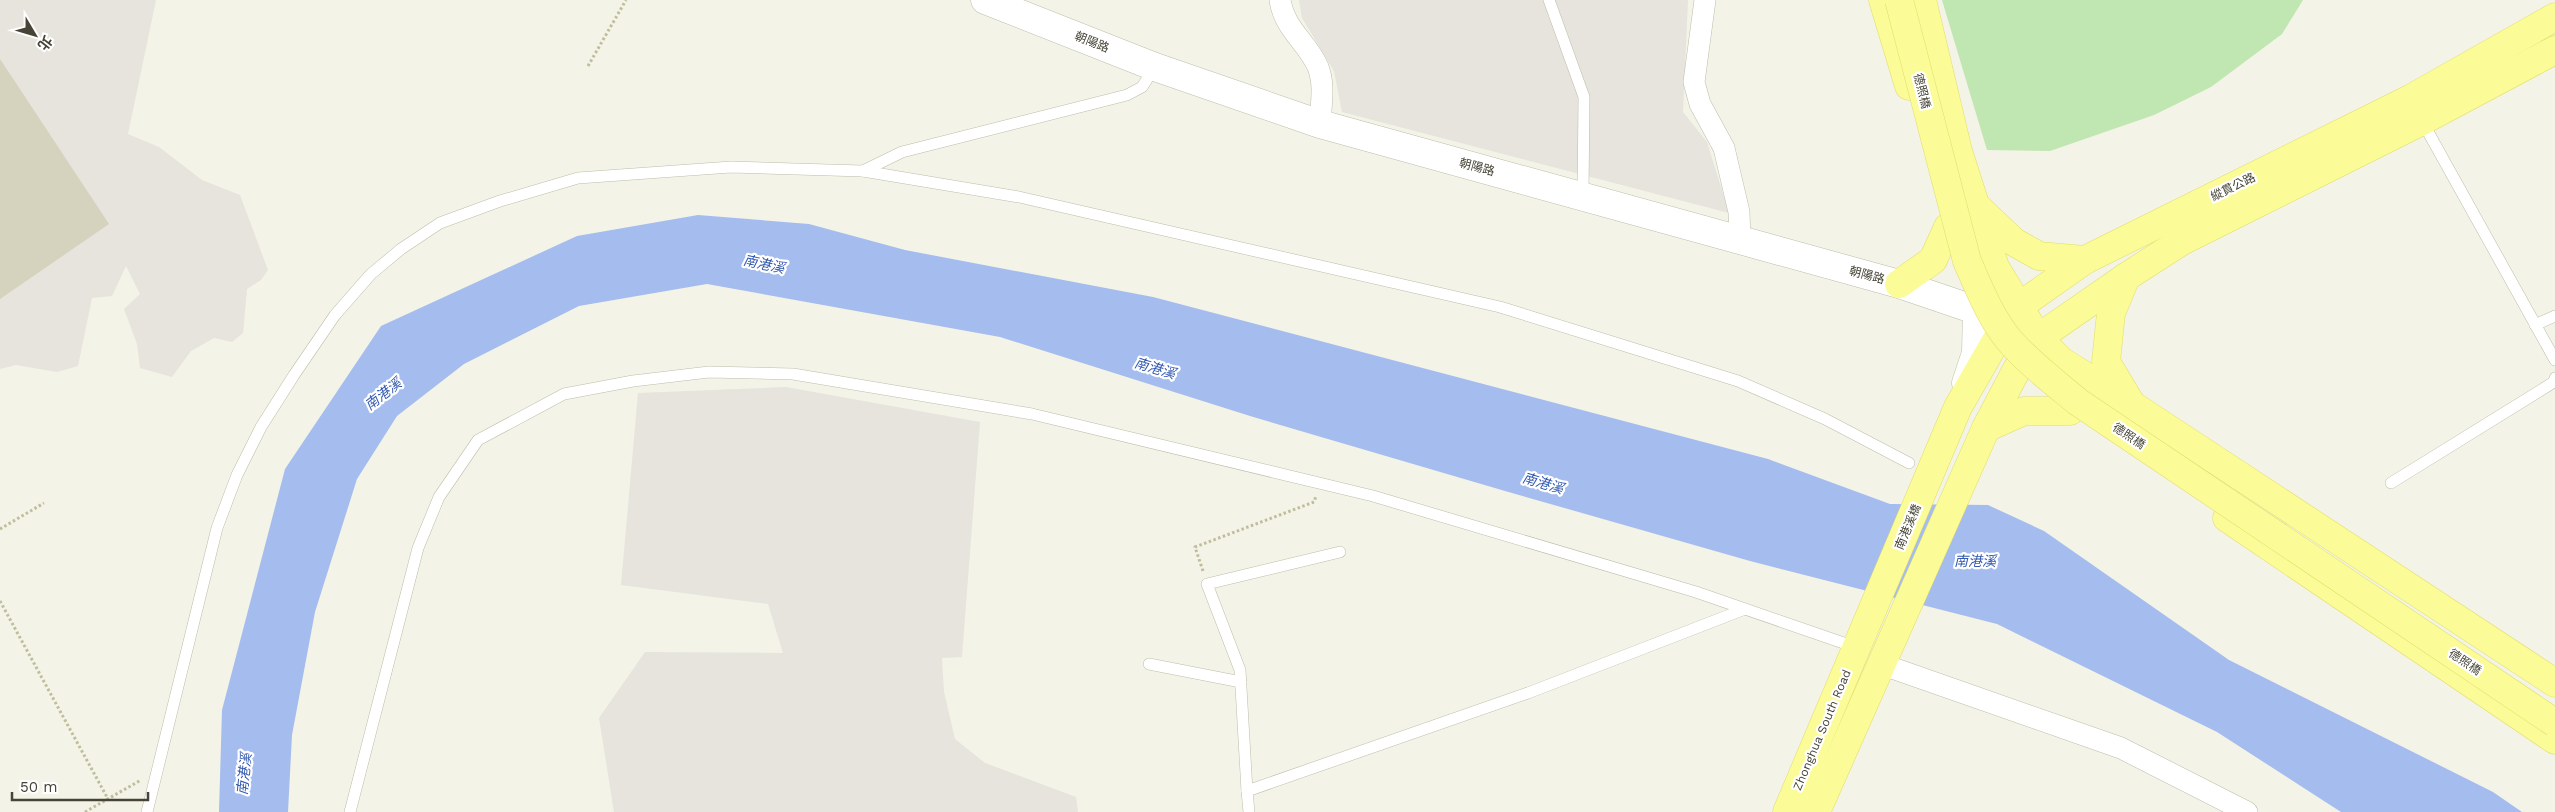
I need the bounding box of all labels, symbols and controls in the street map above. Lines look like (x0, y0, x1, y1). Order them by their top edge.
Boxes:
north arrow (10, 10, 60, 60)
street label: 朝陽路 (1073, 29, 1111, 55)
text: 北 (35, 33, 56, 53)
street label: 德照橋 (1911, 72, 1933, 110)
street label: 朝陽路 (1458, 156, 1496, 178)
street label: 縱貫公路 (2208, 170, 2258, 204)
water label: 南港溪 (742, 252, 788, 277)
street label: 朝陽路 (1848, 264, 1886, 286)
water label: 南港溪 (1133, 354, 1179, 382)
water label: 南港溪 (362, 374, 406, 413)
street label: 德照橋 (2110, 420, 2148, 452)
water label: 南港溪 (1521, 469, 1567, 497)
street label: 南港溪橋 (1892, 502, 1924, 552)
water label: 南港溪 (1954, 553, 1998, 569)
street label: 德照橋 (2446, 646, 2484, 678)
street label: Zhonghua South Road (1790, 668, 1854, 792)
water label: 南港溪 (234, 750, 254, 796)
scale bar (12, 770, 149, 802)
text: 50 m (20, 778, 57, 796)

